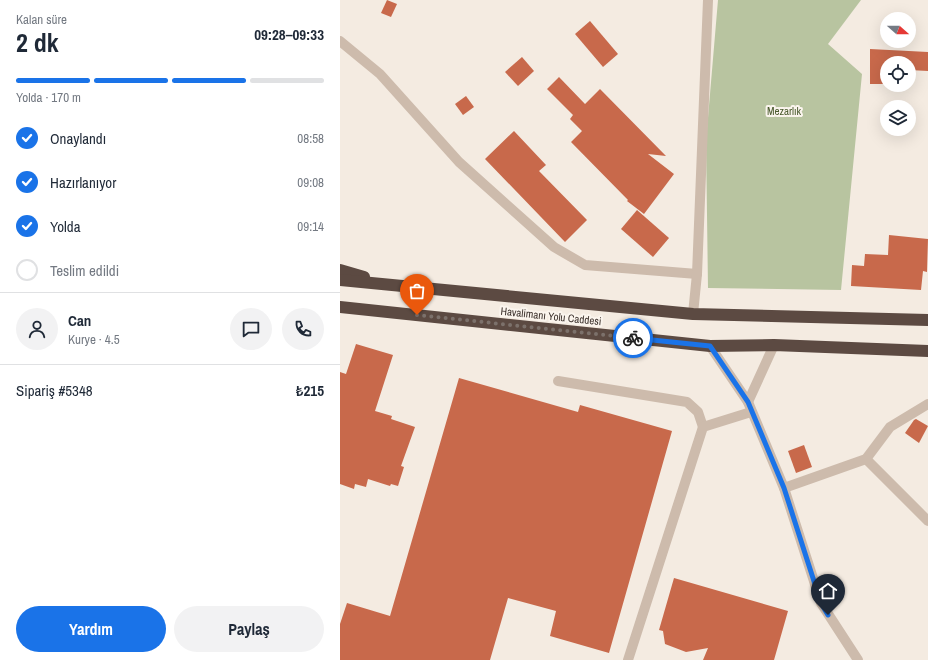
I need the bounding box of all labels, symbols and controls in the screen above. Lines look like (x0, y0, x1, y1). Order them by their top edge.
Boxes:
text: Kalan süre (16, 11, 67, 28)
north arrow (880, 12, 916, 48)
map controls (880, 12, 916, 136)
text: 09:28–09:33 (254, 24, 324, 45)
text: 2 dk (16, 25, 59, 60)
button: locate (880, 56, 916, 92)
text: Yolda · 170 m (16, 89, 81, 106)
button: layers (880, 100, 916, 136)
park label: Mezarlık (767, 104, 802, 118)
icon: check (16, 127, 38, 149)
text: Onaylandı (50, 128, 106, 149)
text: 08:58 (297, 130, 324, 147)
icon: check (16, 171, 38, 193)
text: Hazırlanıyor (50, 172, 116, 193)
text: 09:08 (297, 174, 324, 191)
icon: check (16, 215, 38, 237)
text: Yolda (50, 216, 80, 237)
text: 09:14 (297, 218, 324, 235)
text: Teslim edildi (50, 260, 119, 281)
pin (400, 274, 434, 315)
icon: bag (406, 280, 428, 302)
street label: Havalimanı Yolu Caddesi (500, 304, 602, 328)
button: person (16, 308, 58, 350)
button: chat (230, 308, 272, 350)
button: phone (282, 308, 324, 350)
text: Can (68, 310, 91, 331)
courier (613, 318, 653, 358)
icon: bike (622, 327, 644, 349)
text: Kurye · 4.5 (68, 331, 120, 348)
text: Sipariş #5348 (16, 380, 93, 401)
text: ₺215 (296, 380, 324, 401)
pin (811, 574, 845, 615)
icon: home (817, 580, 839, 602)
button: Yardım (16, 606, 166, 652)
button: Paylaş (174, 606, 324, 652)

